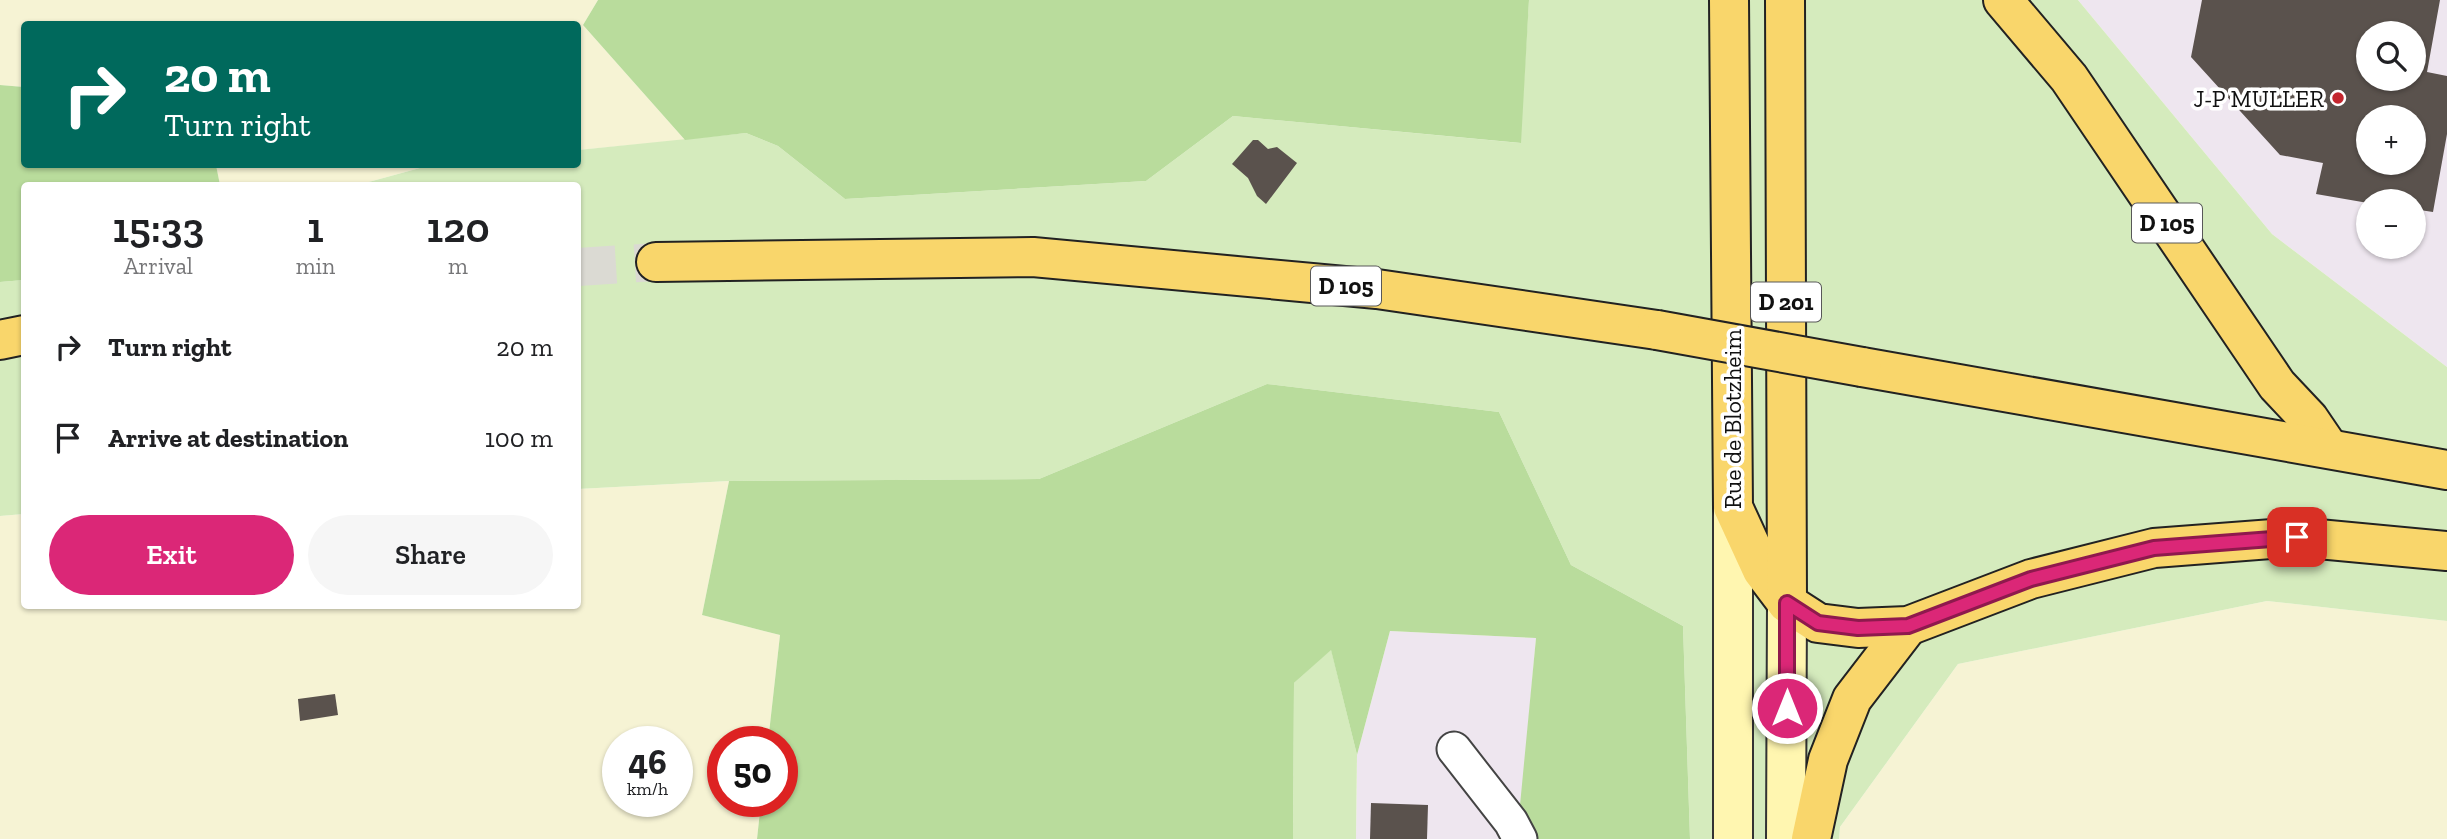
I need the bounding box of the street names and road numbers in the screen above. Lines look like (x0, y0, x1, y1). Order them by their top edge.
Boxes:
road number: D 105 (2132, 204, 2202, 243)
road number: D 105 (1311, 266, 1381, 306)
road number: D 201 (1751, 282, 1821, 322)
street label: Rue de Blotzheim (1718, 329, 1747, 509)

